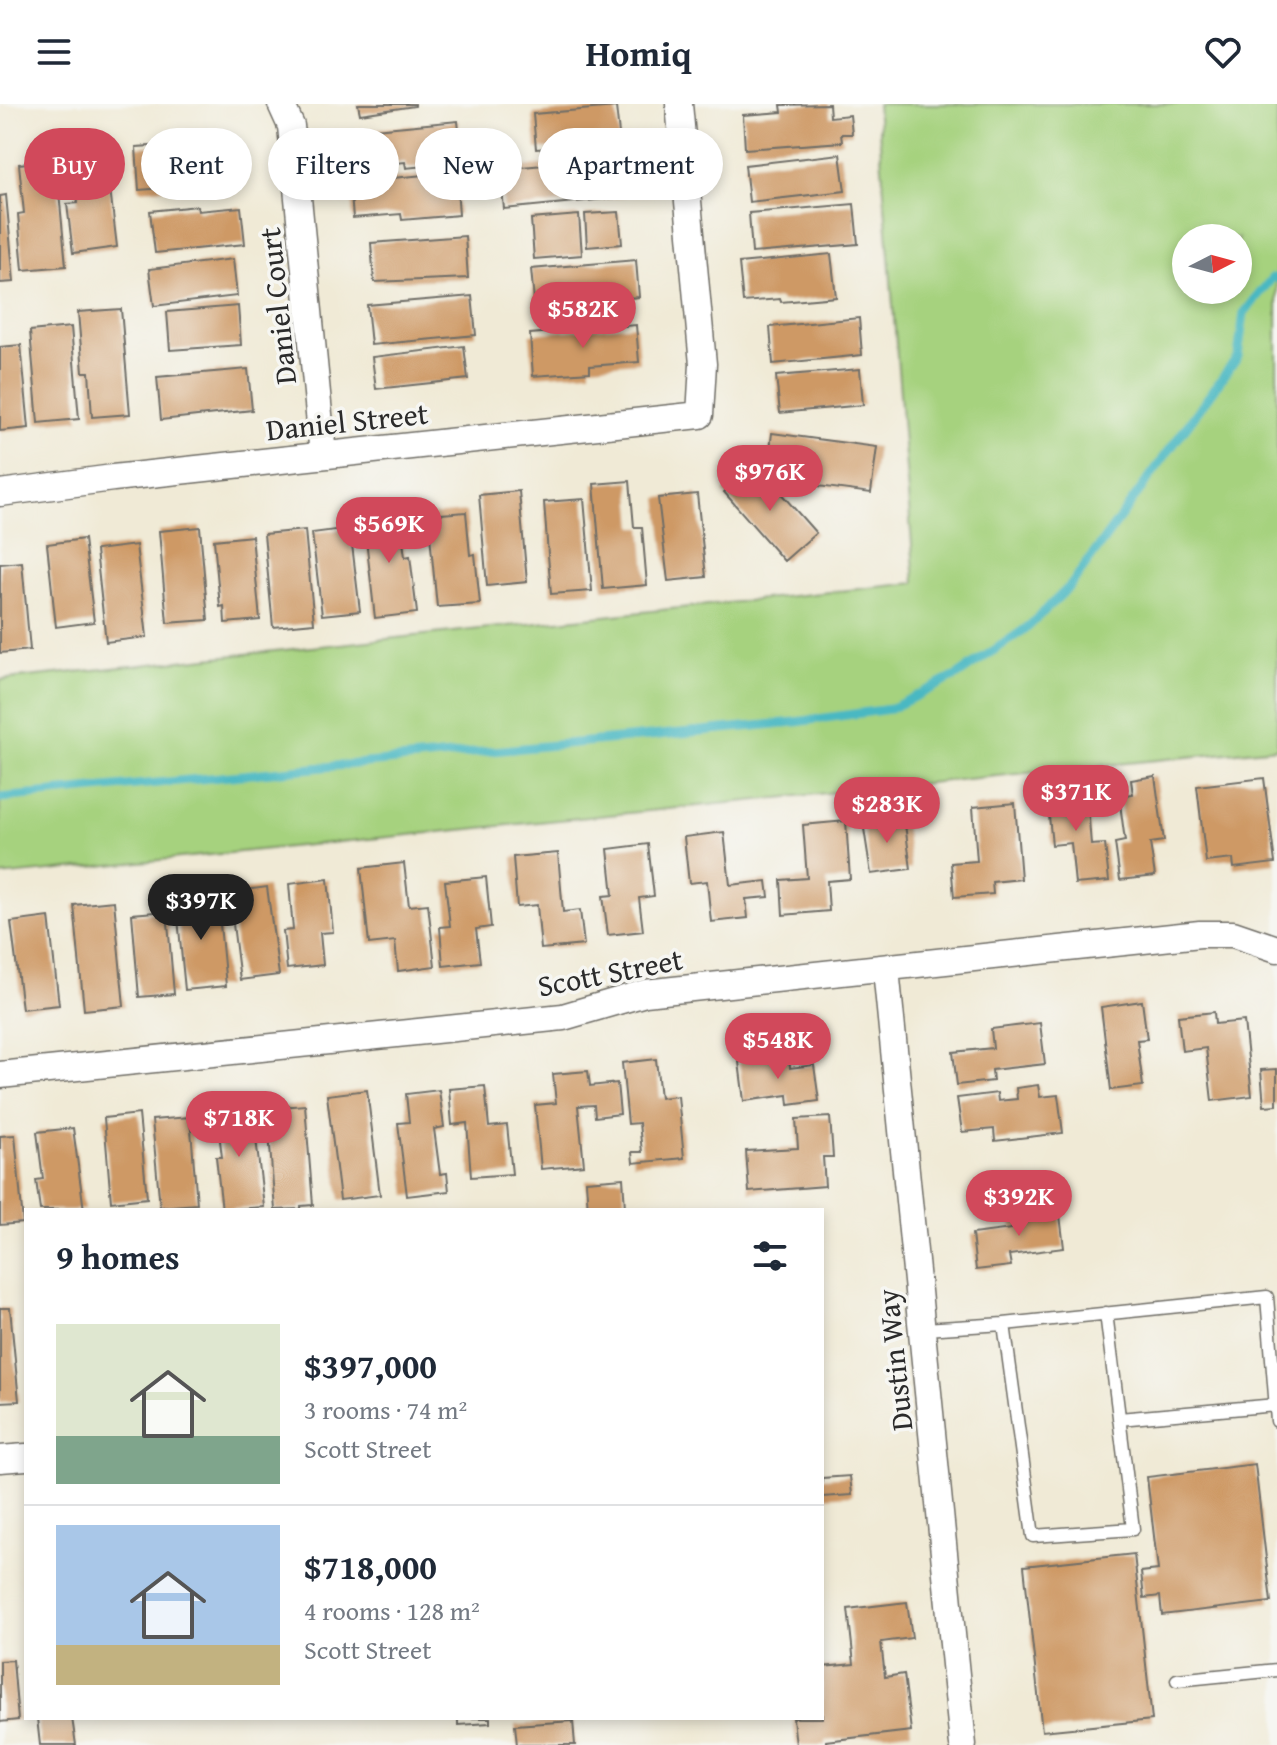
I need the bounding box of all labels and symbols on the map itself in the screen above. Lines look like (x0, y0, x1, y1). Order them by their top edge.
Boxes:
north arrow (1172, 224, 1252, 304)
street label: Daniel Court (247, 225, 307, 387)
pin: $582K (527, 282, 639, 350)
street label: Daniel Street (264, 391, 431, 451)
pin: $976K (714, 445, 826, 513)
pin: $569K (333, 497, 445, 565)
pin: $371K (1020, 765, 1132, 833)
pin: $283K (831, 777, 943, 845)
pin: $397K (145, 874, 257, 942)
street label: Scott Street (534, 936, 687, 1008)
pin: $548K (722, 1013, 834, 1081)
pin: $718K (183, 1091, 295, 1159)
pin: $392K (963, 1170, 1075, 1238)
street label: Dustin Way (865, 1287, 923, 1433)

